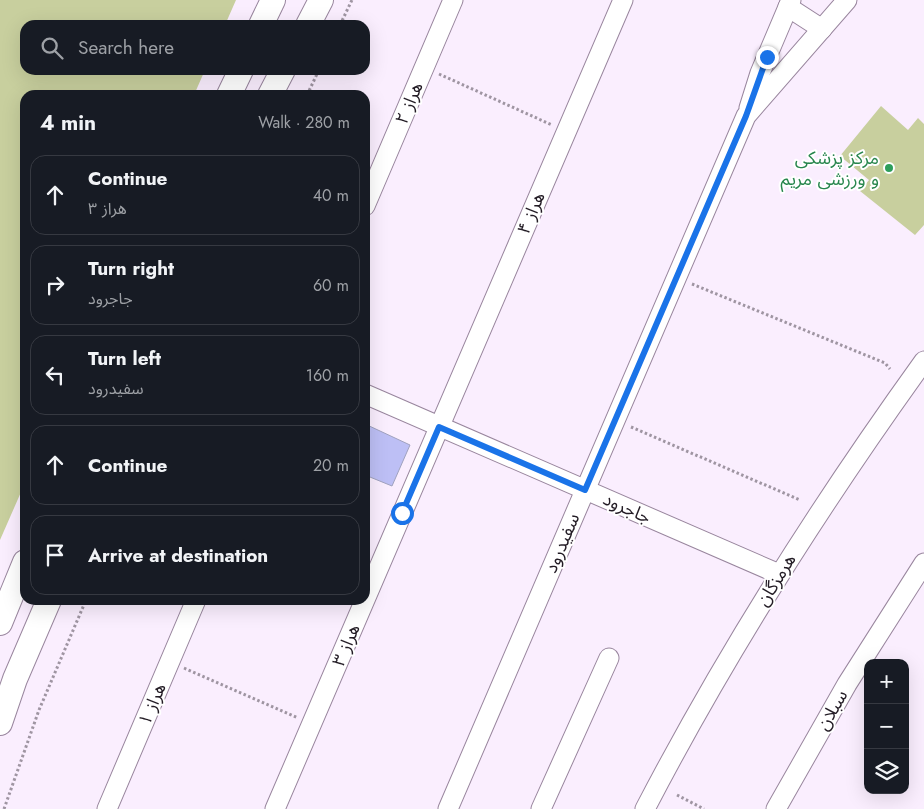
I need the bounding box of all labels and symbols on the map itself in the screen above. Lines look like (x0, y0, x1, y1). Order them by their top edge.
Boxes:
route end (756, 46, 779, 69)
street label: هراز ۲ (389, 78, 429, 128)
place label: مرکز پزشکی و ورزشی مریم (781, 145, 879, 192)
marker: مرکز پزشکی و ورزشی مریم (883, 162, 895, 174)
street label: هراز ۴ (511, 188, 551, 238)
street label: جاجرود (599, 486, 655, 530)
route start (391, 502, 414, 525)
street label: سفیدرود (538, 509, 586, 577)
street label: هرمزگان (750, 549, 802, 611)
street label: هراز ۳ (326, 620, 366, 670)
street label: هراز ۱ (132, 679, 172, 729)
street label: سبلان (810, 685, 854, 735)

